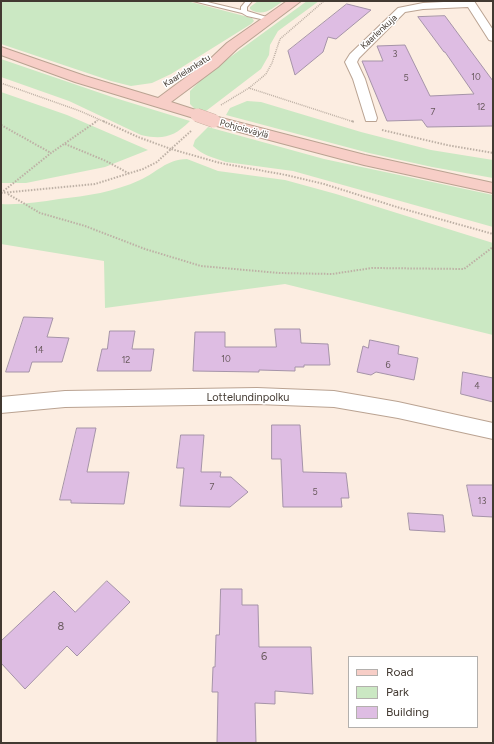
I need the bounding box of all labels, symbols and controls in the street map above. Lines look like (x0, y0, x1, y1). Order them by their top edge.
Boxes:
street label: Kaarlenkuja (359, 12, 399, 52)
house number: 3 (393, 49, 397, 59)
street label: Kaarlelankatu (161, 52, 213, 90)
house number: 10 (471, 72, 481, 82)
house number: 5 (403, 73, 409, 83)
house number: 12 (477, 102, 485, 112)
house number: 7 (431, 107, 435, 117)
street label: Pohjoisväylä (219, 117, 269, 141)
house number: 14 (34, 345, 44, 355)
house number: 10 (221, 354, 231, 364)
house number: 12 (122, 355, 130, 365)
house number: 6 (385, 360, 391, 370)
house number: 4 (474, 381, 480, 391)
street label: Lottelundinpolku (206, 391, 290, 405)
house number: 7 (210, 482, 214, 492)
house number: 5 (312, 487, 318, 497)
house number: 13 (478, 496, 486, 506)
house number: 8 (58, 620, 64, 634)
house number: 6 (261, 650, 267, 664)
legend (348, 656, 478, 728)
text: Road (386, 665, 414, 679)
text: Park (386, 685, 409, 699)
text: Building (386, 705, 429, 719)

